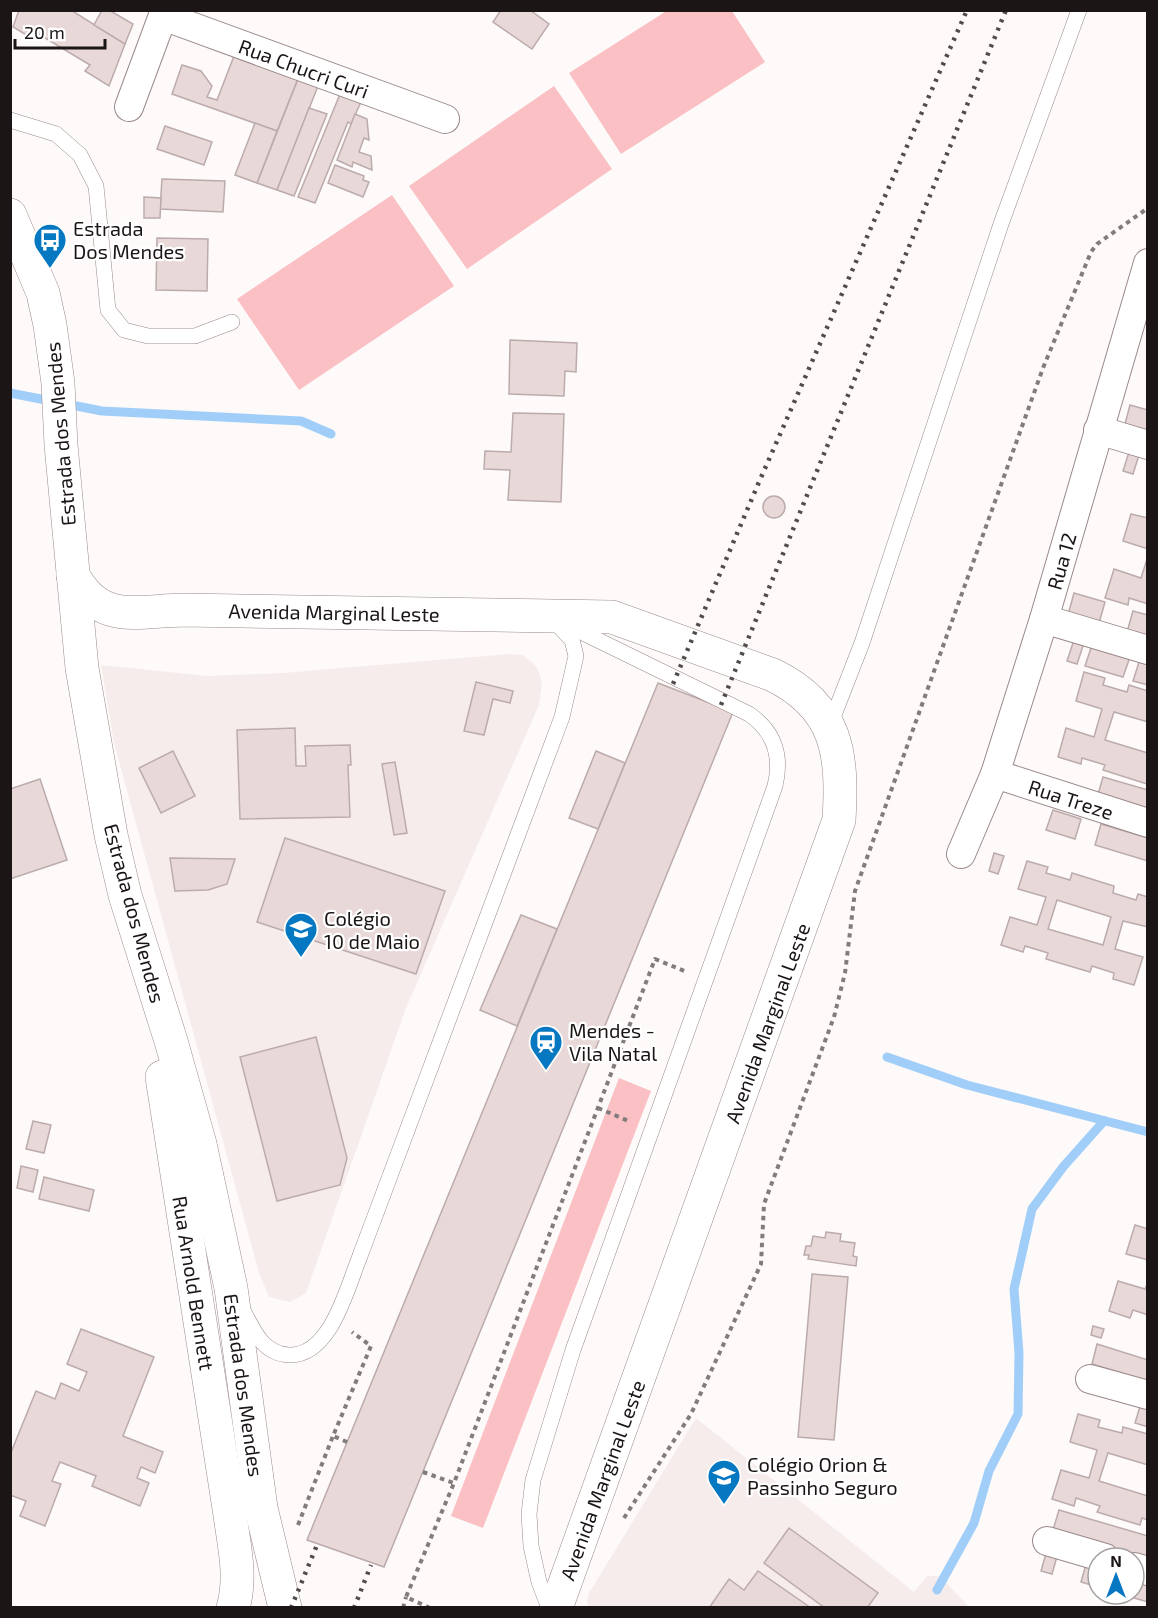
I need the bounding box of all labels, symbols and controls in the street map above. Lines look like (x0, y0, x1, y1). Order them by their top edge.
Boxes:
scale bar (15, 12, 105, 50)
text: 20 m (24, 21, 65, 43)
street label: Rua Chucri Curi (236, 33, 372, 103)
place label: Estrada Dos Mendes (73, 216, 185, 263)
bus stop icon: Estrada Dos Mendes (32, 222, 68, 269)
street label: Estrada dos Mendes (40, 341, 80, 527)
street label: Rua 12 (1041, 530, 1081, 592)
street label: Avenida Marginal Leste (228, 598, 440, 626)
street label: Rua Treze (1025, 774, 1117, 824)
street label: Estrada dos Mendes (100, 821, 170, 1005)
place label: Colégio 10 de Maio (324, 906, 420, 953)
school or university icon: Colégio 10 de Maio (283, 911, 319, 958)
street label: Avenida Marginal Leste (720, 920, 814, 1126)
place label: Mendes - Vila Natal (569, 1018, 657, 1065)
station icon: Mendes - Vila Natal (528, 1024, 564, 1071)
street label: Rua Arnold Bennett (168, 1194, 220, 1372)
street label: Estrada dos Mendes (219, 1292, 269, 1478)
street label: Avenida Marginal Leste (555, 1377, 649, 1583)
place label: Colégio Orion & Passinho Seguro (747, 1452, 898, 1499)
school or university icon: Colégio Orion & Passinho Seguro (706, 1458, 742, 1505)
north arrow (1086, 1546, 1146, 1606)
text: N (1110, 1551, 1122, 1570)

